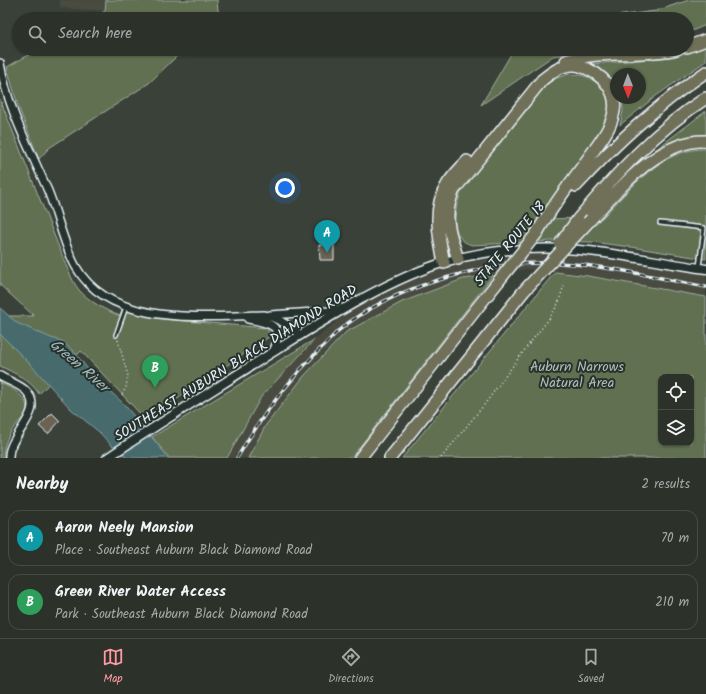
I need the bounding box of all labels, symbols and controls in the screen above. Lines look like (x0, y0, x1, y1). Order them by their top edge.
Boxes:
search box (12, 12, 694, 56)
text: Search here (58, 22, 132, 46)
icon: search (26, 23, 48, 45)
north arrow (610, 68, 646, 104)
your location (275, 178, 295, 198)
street label: STATE ROUTE 18 (469, 196, 552, 291)
pin: A (314, 220, 340, 253)
street label: SOUTHEAST AUBURN BLACK DIAMOND ROAD (111, 281, 361, 445)
water label: Green River (44, 333, 116, 401)
pin: B (142, 355, 168, 388)
park label: Auburn Narrows Natural Area (530, 356, 624, 394)
map controls (658, 374, 694, 446)
button: locate (658, 374, 694, 410)
button: layers (658, 410, 694, 446)
text: Nearby (16, 471, 68, 498)
text: 2 results (642, 474, 690, 495)
text: Aaron Neely Mansion (55, 516, 193, 540)
text: A (26, 528, 34, 549)
text: 70 m (661, 528, 689, 549)
text: Place · Southeast Auburn Black Diamond Road (55, 540, 312, 561)
text: Green River Water Access (55, 580, 226, 604)
text: B (26, 592, 34, 613)
text: 210 m (655, 592, 689, 613)
text: Park · Southeast Auburn Black Diamond Road (55, 604, 308, 625)
tab: Map (102, 646, 124, 688)
tab: Directions (328, 646, 374, 688)
tab: Saved (578, 646, 604, 688)

